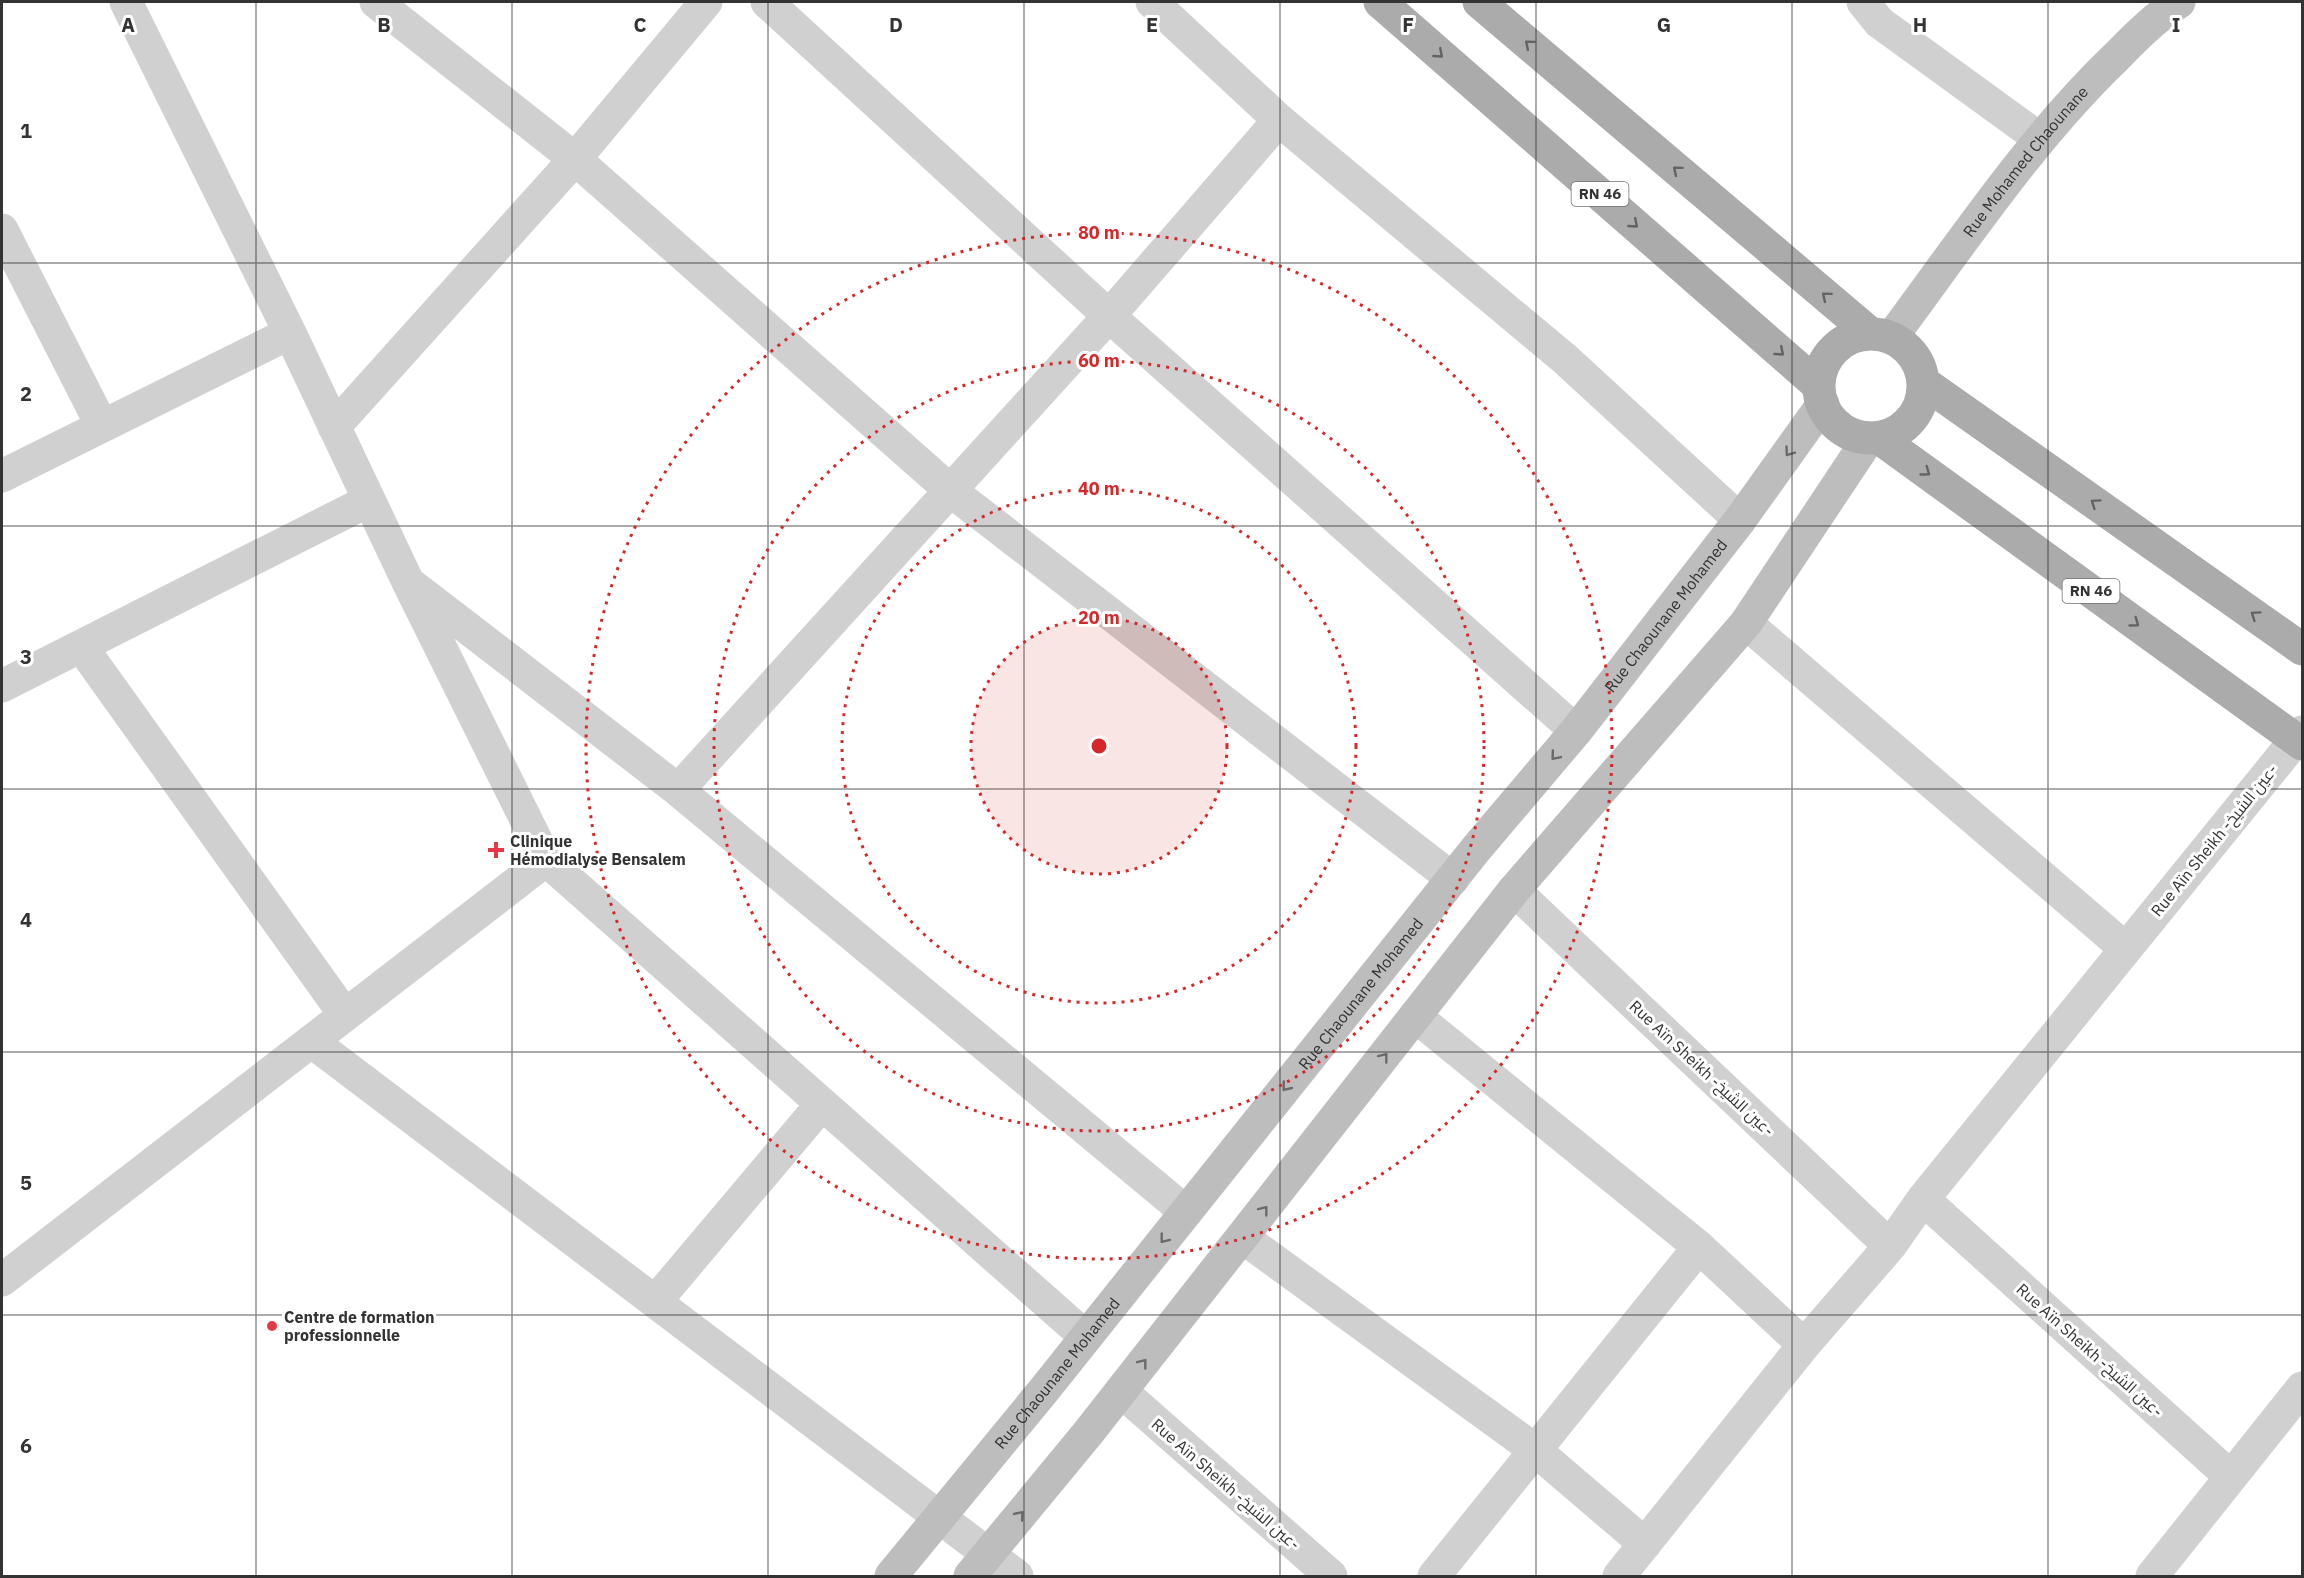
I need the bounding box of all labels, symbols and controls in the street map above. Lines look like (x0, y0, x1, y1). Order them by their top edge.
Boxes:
text: A (121, 11, 135, 38)
text: B (377, 11, 391, 38)
text: C (633, 11, 647, 38)
text: D (889, 11, 903, 38)
text: E (1146, 11, 1158, 38)
text: F (1402, 11, 1414, 38)
text: G (1657, 11, 1671, 38)
text: H (1913, 11, 1927, 38)
text: I (2172, 11, 2180, 38)
one-way arrow (1525, 40, 1536, 51)
one-way arrow (1433, 47, 1443, 58)
street label: Rue Mohamed Chaounane (1958, 81, 2092, 241)
text: 1 (20, 117, 32, 144)
one-way arrow (1673, 166, 1684, 177)
road number: RN 46 (1572, 182, 1628, 206)
one-way arrow (1627, 216, 1638, 227)
text: 80 m (1078, 221, 1120, 244)
one-way arrow (1822, 292, 1833, 303)
one-way arrow (1774, 345, 1784, 356)
text: 60 m (1078, 349, 1120, 372)
text: 2 (20, 380, 32, 407)
one-way arrow (1785, 445, 1796, 456)
one-way arrow (1920, 465, 1931, 476)
text: 40 m (1078, 477, 1120, 500)
one-way arrow (2091, 499, 2102, 510)
street label: Rue Chaounane Mohamed (1600, 535, 1731, 696)
road number: RN 46 (2062, 579, 2120, 603)
text: 20 m (1078, 606, 1120, 629)
one-way arrow (2250, 611, 2261, 622)
one-way arrow (2129, 616, 2140, 627)
text: 3 (20, 643, 32, 670)
centre of rings (1089, 736, 1109, 756)
one-way arrow (1551, 749, 1562, 760)
street label: Rue Aïn Sheikh -عين الشيخ- (2146, 760, 2283, 922)
place label: Clinique Hémodialyse Bensalem (510, 831, 686, 869)
marker: Clinique Hémodialyse Bensalem (487, 841, 505, 859)
text: 4 (20, 906, 32, 933)
street label: Rue Chaounane Mohamed (1294, 914, 1427, 1074)
street label: Rue Aïn Sheikh -عين الشيخ- (1624, 996, 1779, 1142)
one-way arrow (1377, 1052, 1388, 1063)
one-way arrow (1283, 1080, 1294, 1091)
text: 5 (20, 1169, 32, 1196)
one-way arrow (1256, 1206, 1267, 1217)
one-way arrow (1161, 1232, 1172, 1243)
street label: Rue Aïn Sheikh -عين الشيخ- (2011, 1279, 2168, 1423)
street label: Rue Chaounane Mohamed (990, 1294, 1124, 1453)
place label: Centre de formation professionnelle (284, 1307, 435, 1345)
marker: Centre de formation professionnelle (265, 1319, 279, 1333)
one-way arrow (1135, 1359, 1146, 1370)
street label: Rue Aïn Sheikh -عين الشيخ- (1146, 1414, 1304, 1556)
text: 6 (20, 1432, 32, 1459)
one-way arrow (1013, 1511, 1024, 1522)

